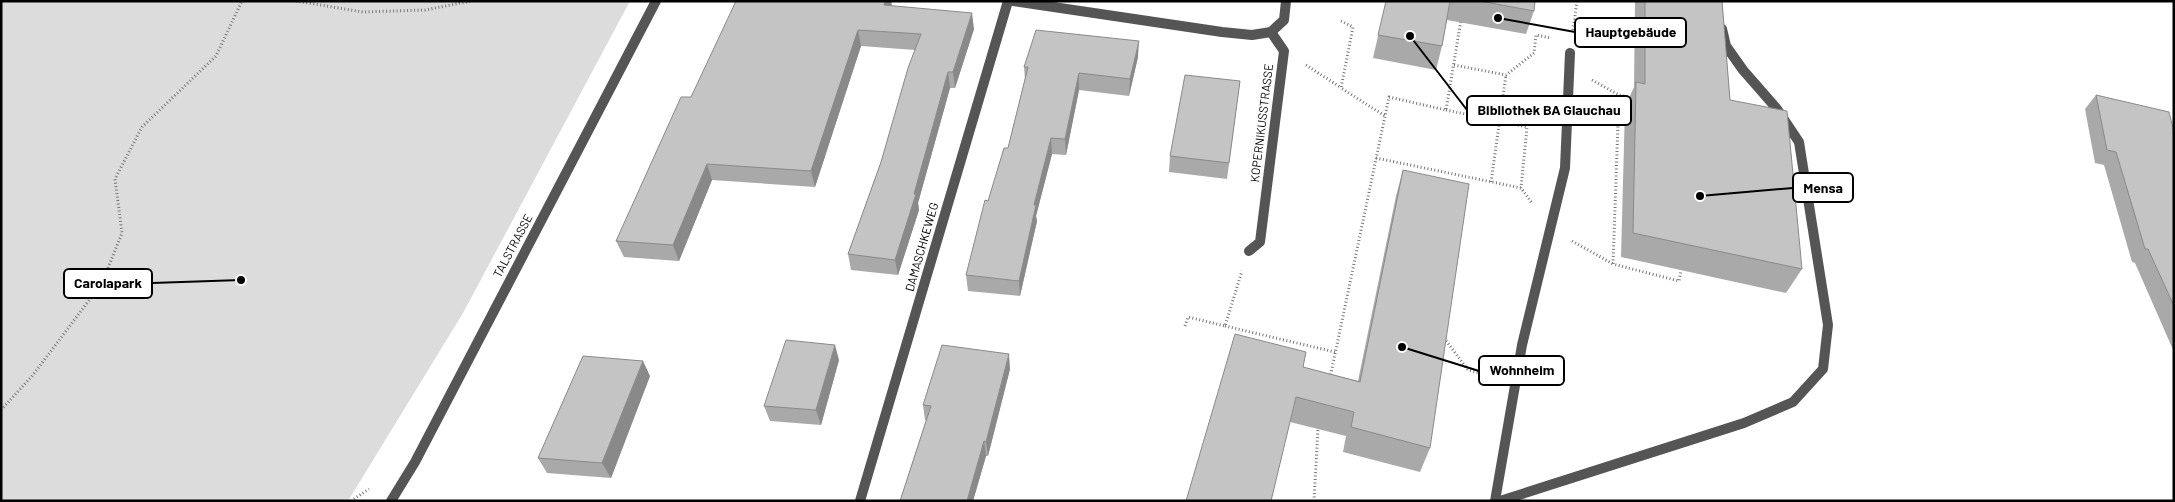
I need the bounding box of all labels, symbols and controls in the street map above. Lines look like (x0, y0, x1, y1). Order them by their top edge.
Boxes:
callout: Hauptgebäude (1575, 18, 1686, 47)
text: Hauptgebäude (1586, 23, 1677, 40)
street label: KOPERNIKUSSTRASSE (1247, 63, 1275, 183)
callout: Bibliothek BA Glauchau (1467, 96, 1631, 125)
text: Bibliothek BA Glauchau (1477, 101, 1621, 118)
callout: Mensa (1793, 173, 1853, 202)
text: Mensa (1803, 179, 1843, 196)
street label: DAMASCHKEWEG (902, 201, 940, 293)
street label: TALSTRASSE (490, 211, 535, 280)
callout: Carolapark (64, 269, 152, 298)
text: Carolapark (74, 274, 142, 291)
callout: Wohnheim (1479, 356, 1564, 385)
text: Wohnheim (1489, 361, 1555, 378)

